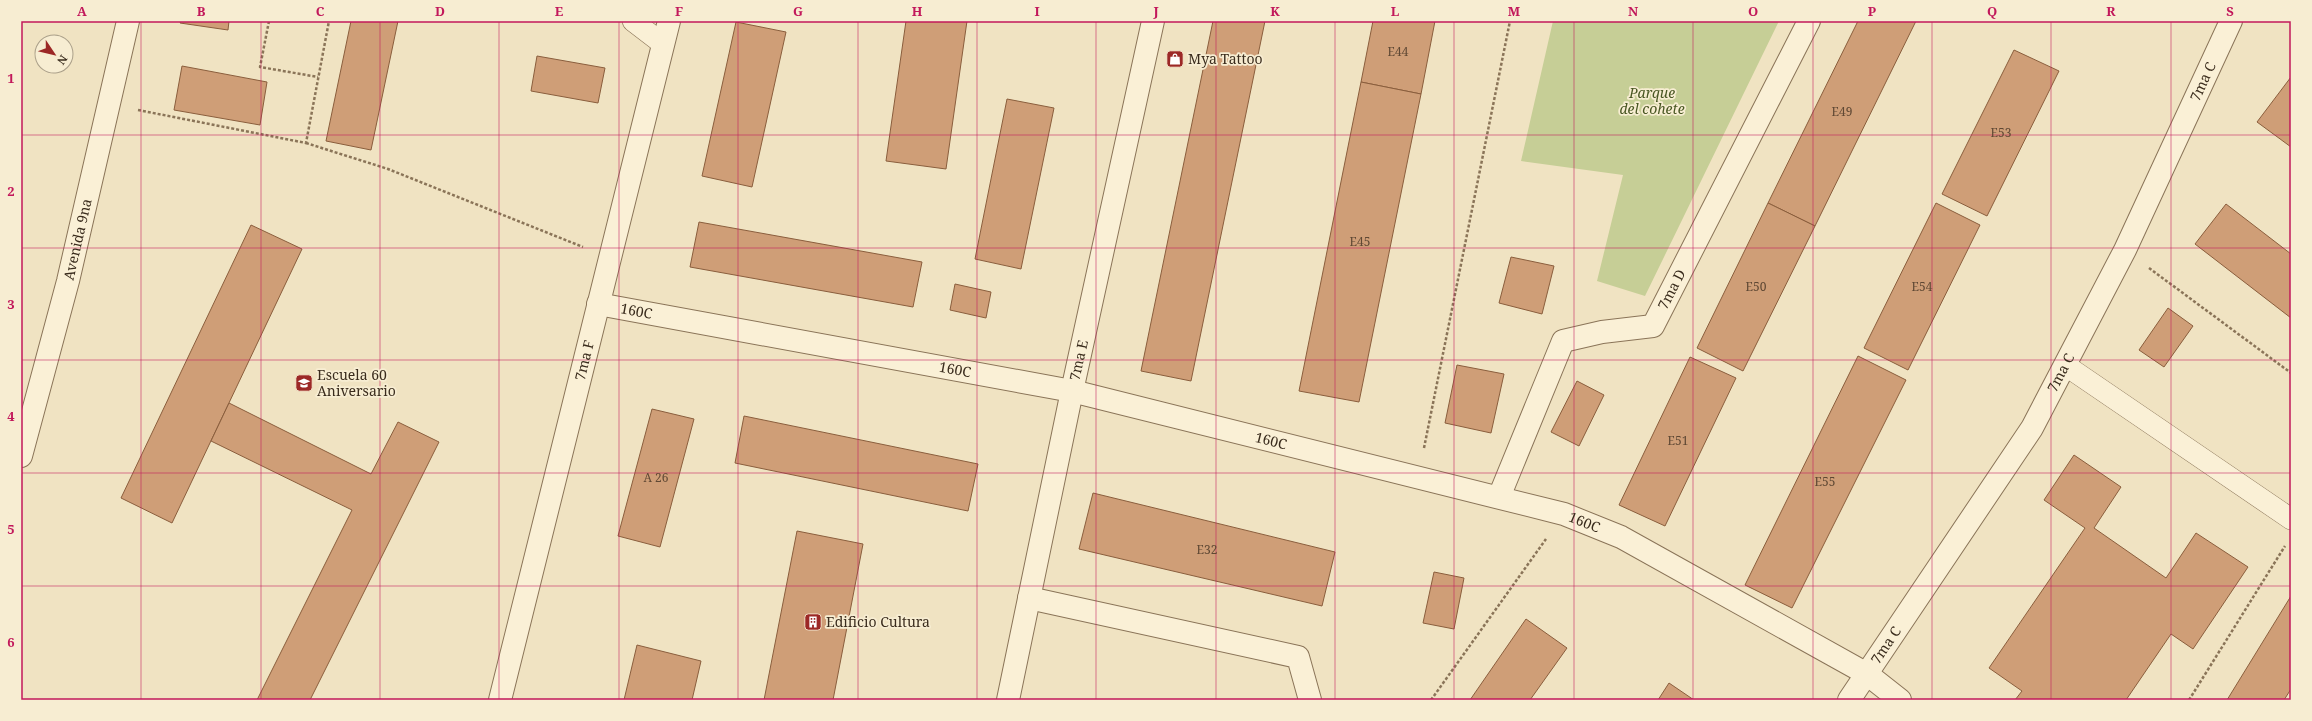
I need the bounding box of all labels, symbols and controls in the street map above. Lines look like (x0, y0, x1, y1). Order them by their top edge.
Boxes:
text: A (77, 2, 87, 20)
text: B (197, 2, 206, 20)
text: C (316, 2, 325, 20)
text: D (435, 2, 445, 20)
text: E (555, 2, 564, 20)
text: F (675, 2, 683, 20)
text: G (793, 2, 803, 20)
text: H (912, 2, 923, 20)
text: I (1034, 2, 1040, 20)
text: J (1152, 2, 1159, 20)
text: K (1270, 2, 1280, 20)
text: L (1391, 2, 1400, 20)
text: M (1508, 2, 1521, 20)
text: N (1628, 2, 1639, 20)
text: O (1748, 2, 1758, 20)
text: P (1868, 2, 1877, 20)
text: Q (1987, 2, 1997, 20)
text: R (2106, 2, 2116, 20)
text: S (2226, 2, 2234, 20)
north arrow (34, 34, 74, 74)
house number: E44 (1388, 43, 1409, 60)
shop icon: Mya Tattoo (1165, 49, 1185, 69)
place label: Mya Tattoo (1188, 49, 1263, 68)
text: N (54, 52, 71, 68)
street label: 7ma C (2185, 59, 2220, 104)
text: 1 (7, 69, 15, 87)
park label: Parque del cohete (1619, 83, 1685, 118)
house number: E49 (1832, 103, 1852, 120)
house number: E53 (1991, 124, 2012, 141)
text: 2 (7, 182, 15, 200)
street label: Avenida 9na (59, 196, 96, 282)
house number: E45 (1350, 233, 1370, 250)
street label: 7ma D (1653, 266, 1689, 313)
house number: E50 (1746, 278, 1767, 295)
house number: E54 (1912, 278, 1933, 295)
text: 3 (7, 295, 15, 313)
street label: 160C (619, 298, 654, 323)
street label: 7ma F (570, 338, 598, 382)
street label: 7ma E (1065, 338, 1092, 382)
street label: 7ma C (2042, 350, 2078, 395)
street label: 160C (938, 357, 973, 381)
place label: Escuela 60 Aniversario (317, 365, 396, 400)
school or university icon: Escuela 60 Aniversario (294, 373, 314, 393)
text: 4 (7, 407, 15, 425)
street label: 160C (1253, 427, 1289, 453)
house number: E51 (1668, 432, 1688, 449)
house number: A 26 (644, 469, 669, 486)
house number: E55 (1815, 473, 1835, 490)
street label: 160C (1566, 507, 1603, 537)
text: 5 (7, 520, 15, 538)
house number: E32 (1197, 541, 1217, 558)
building icon: Edificio Cultura (803, 612, 823, 632)
place label: Edificio Cultura (826, 612, 930, 631)
street label: 7ma C (1866, 622, 1905, 667)
text: 6 (7, 633, 15, 651)

